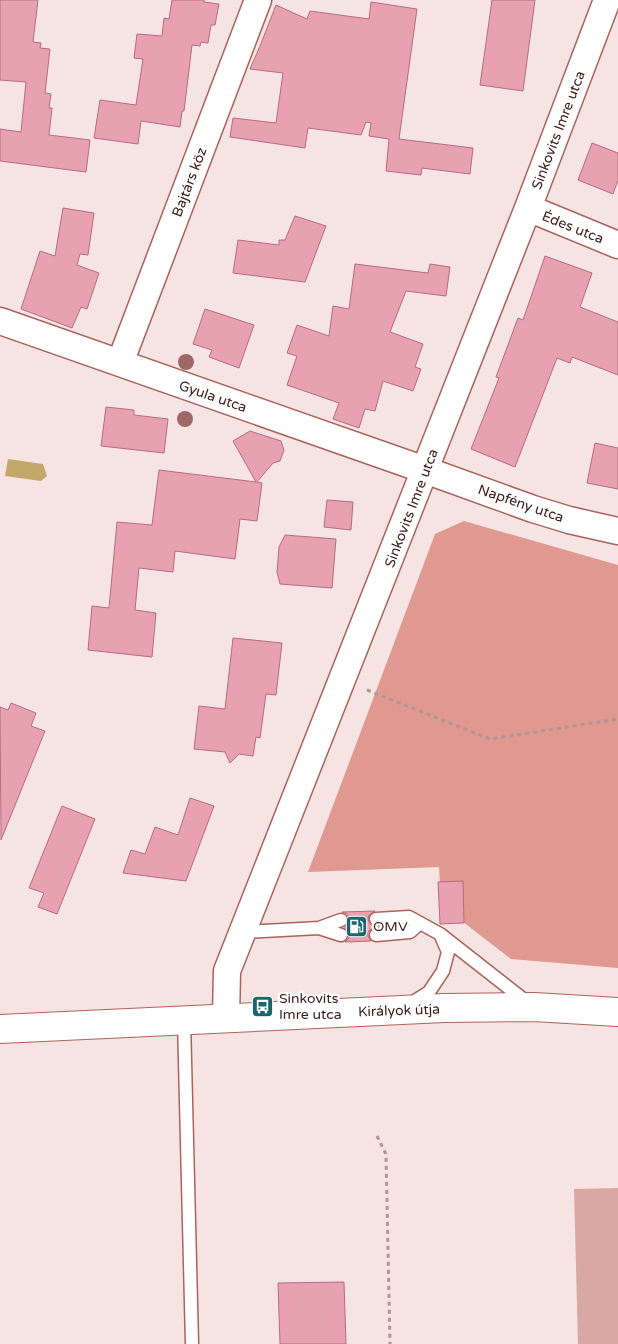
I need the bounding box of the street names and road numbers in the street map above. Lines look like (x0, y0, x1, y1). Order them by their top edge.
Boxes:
street label: Sinkovits Imre utca (528, 69, 589, 192)
street label: Bajtárs köz (168, 145, 211, 219)
street label: Édes utca (540, 207, 606, 248)
street label: Gyula utca (177, 377, 249, 416)
street label: Sinkovits Imre utca (381, 447, 442, 570)
street label: Napfény utca (476, 481, 566, 526)
street label: Királyok útja (358, 1001, 440, 1020)

